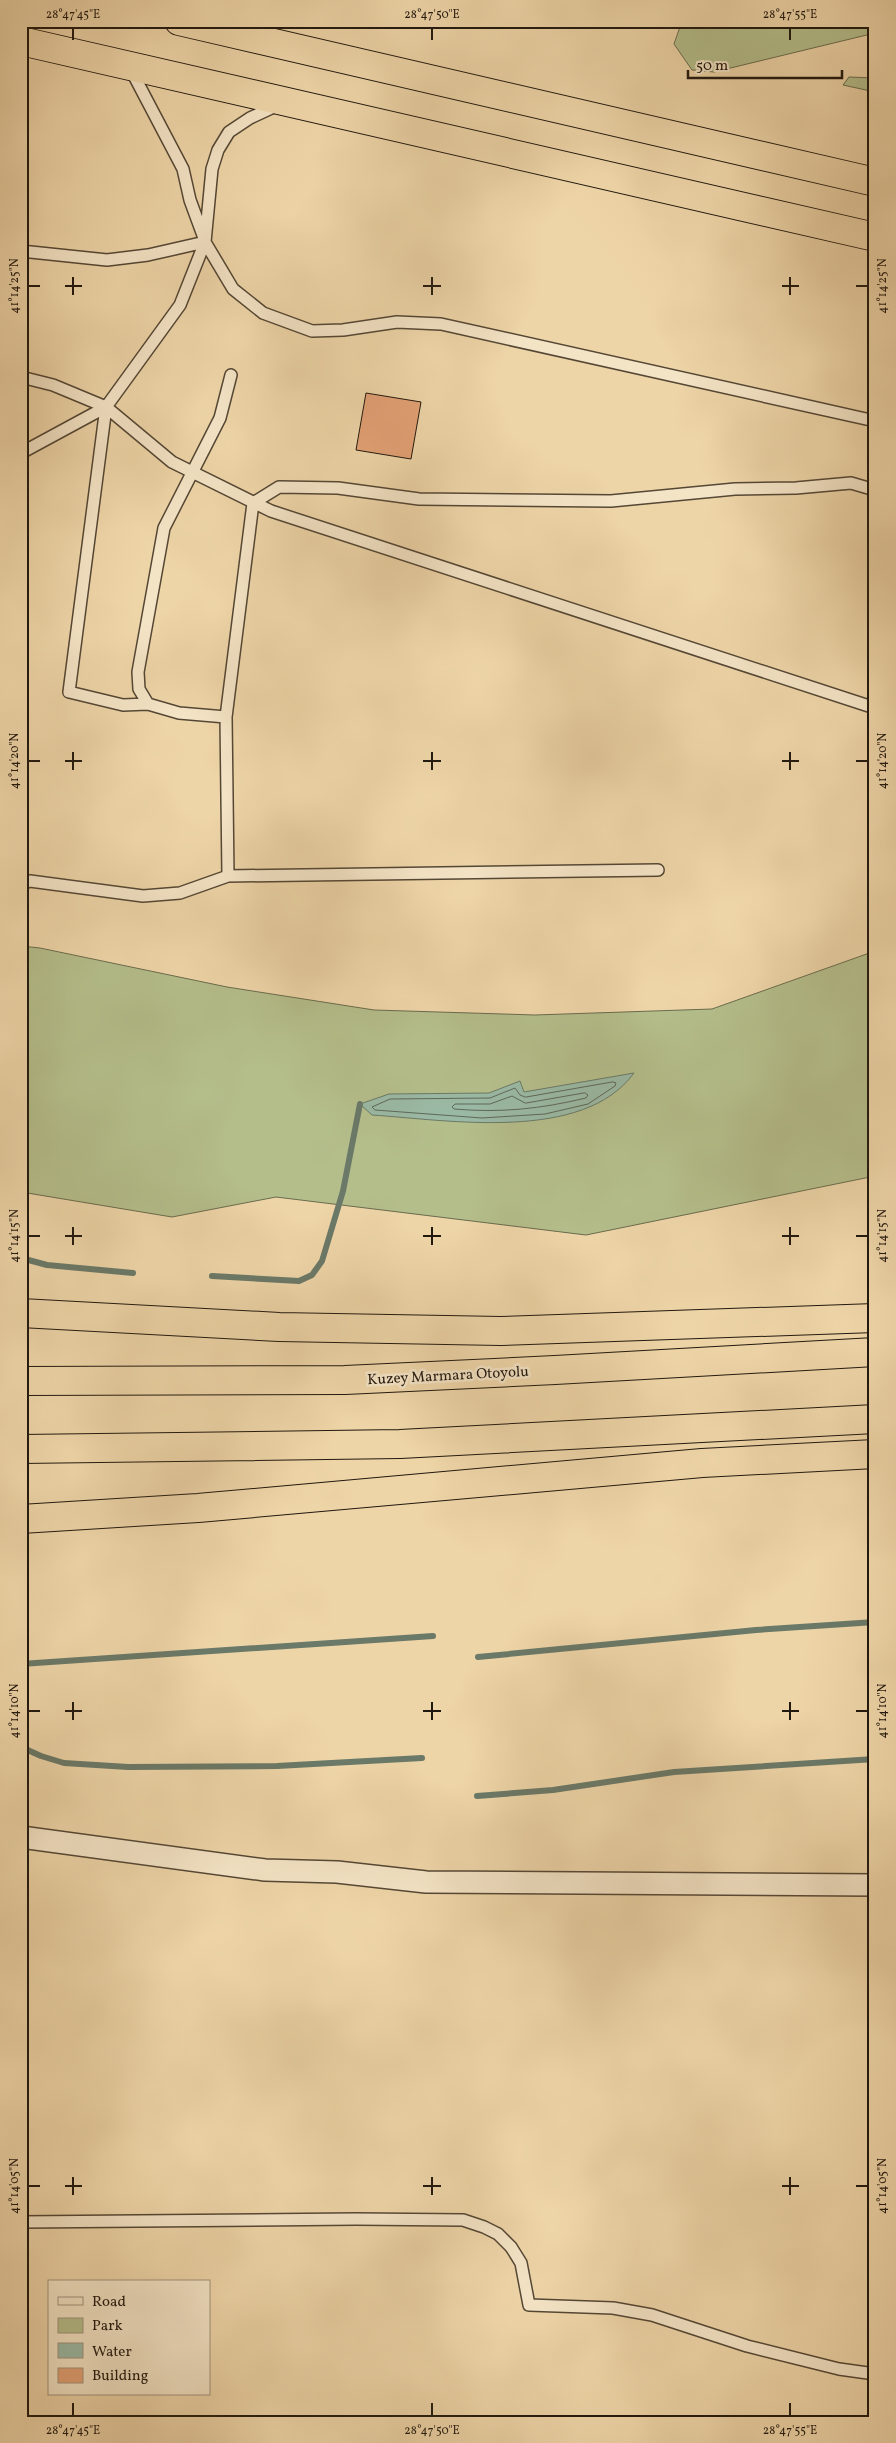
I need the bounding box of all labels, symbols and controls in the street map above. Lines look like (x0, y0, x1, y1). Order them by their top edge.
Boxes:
text: 28°47'45"E (46, 7, 100, 23)
text: 28°47'50"E (404, 7, 460, 23)
text: 28°47'55"E (763, 7, 817, 23)
scale bar (688, 48, 842, 80)
text: 50 m (696, 56, 728, 77)
text: 41°14'25"N (7, 258, 23, 314)
text: 41°14'25"N (875, 258, 891, 314)
text: 41°14'20"N (7, 733, 23, 789)
text: 41°14'20"N (875, 733, 891, 789)
text: 41°14'15"N (7, 1209, 23, 1263)
text: 41°14'15"N (875, 1209, 891, 1263)
street label: Kuzey Marmara Otoyolu (367, 1362, 529, 1391)
text: 41°14'10"N (7, 1684, 23, 1738)
text: 41°14'10"N (875, 1684, 891, 1738)
text: 41°14'05"N (7, 2158, 23, 2214)
text: 41°14'05"N (875, 2158, 891, 2214)
legend (48, 2280, 210, 2396)
text: Road (92, 2292, 126, 2313)
text: Park (92, 2316, 123, 2337)
text: Water (92, 2342, 132, 2363)
text: Building (92, 2366, 149, 2387)
text: 28°47'45"E (46, 2423, 100, 2439)
text: 28°47'50"E (404, 2423, 460, 2439)
text: 28°47'55"E (763, 2423, 817, 2439)

